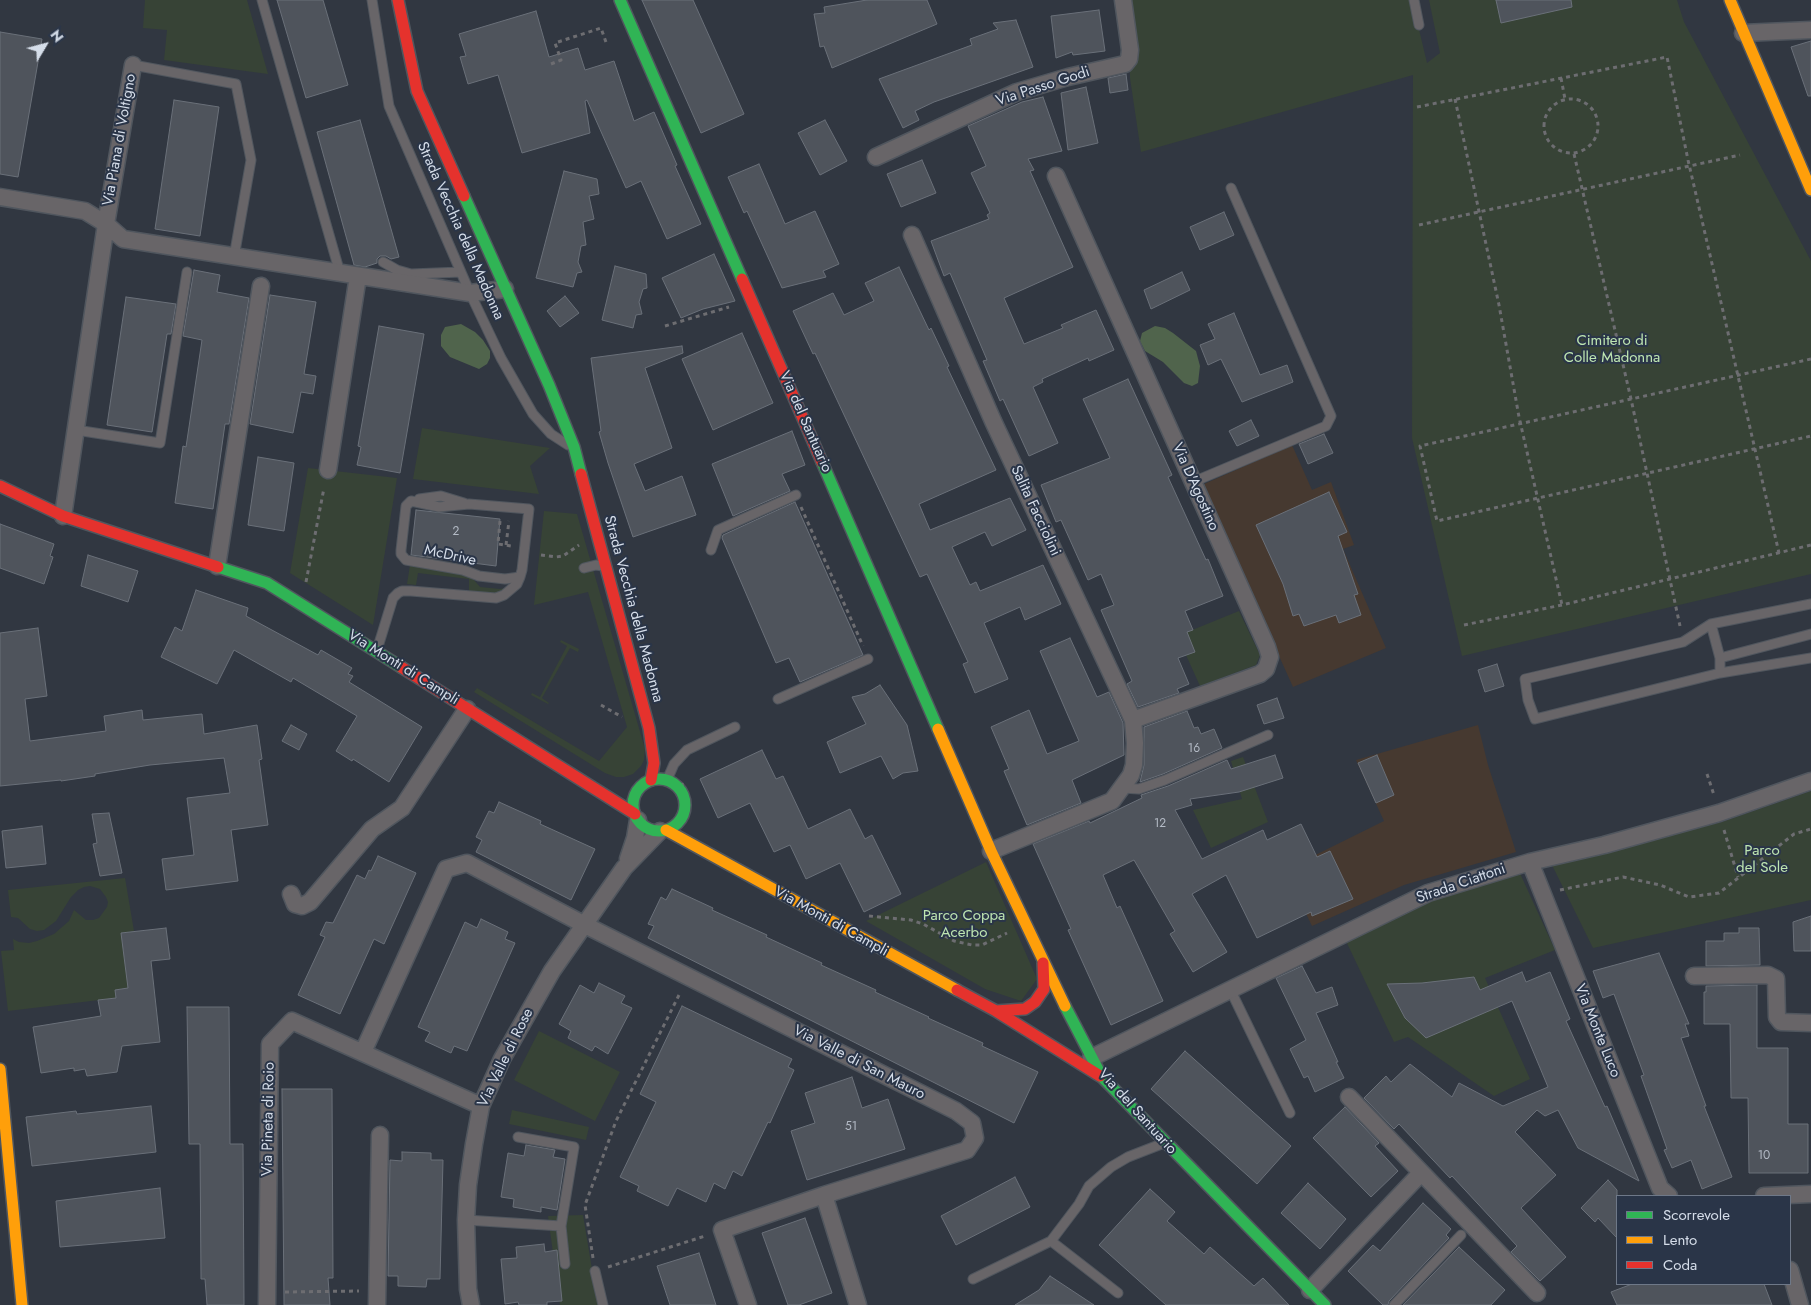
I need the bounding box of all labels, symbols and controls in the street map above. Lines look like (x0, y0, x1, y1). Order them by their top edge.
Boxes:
north arrow (20, 20, 70, 70)
text: N (46, 26, 68, 46)
street label: Via Passo Godi (994, 63, 1092, 111)
street label: Via Piana di Voltigno (100, 73, 140, 207)
street label: Strada Vecchia della Madonna (413, 139, 507, 323)
park label: Cimitero di Colle Madonna (1564, 332, 1660, 367)
street label: Via del Santuario (775, 369, 835, 475)
street label: Via D'Agostino (1168, 440, 1222, 534)
street label: Salita Facciolini (1006, 463, 1064, 559)
street label: Strada Vecchia della Madonna (599, 514, 667, 704)
house number: 2 (453, 525, 459, 539)
street label: McDrive (422, 542, 478, 570)
street label: Via Monti di Campli (344, 627, 462, 709)
house number: 16 (1188, 742, 1200, 756)
house number: 12 (1154, 817, 1166, 831)
park label: Parco del Sole (1736, 842, 1788, 877)
street label: Strada Ciattoni (1414, 860, 1508, 908)
street label: Via Monti di Campli (771, 883, 891, 961)
park label: Parco Coppa Acerbo (923, 907, 1005, 942)
street label: Via Monte Luco (1570, 982, 1624, 1080)
street label: Via Valle di Rose (474, 1006, 538, 1110)
street label: Via Valle di San Mauro (790, 1022, 928, 1104)
street label: Via Pineta di Roio (259, 1062, 279, 1176)
street label: Via del Santuario (1094, 1065, 1180, 1159)
house number: 51 (845, 1120, 857, 1134)
house number: 10 (1758, 1149, 1770, 1163)
legend (1616, 1195, 1791, 1285)
text: Scorrevole (1663, 1204, 1730, 1226)
text: Lento (1663, 1229, 1697, 1251)
text: Coda (1663, 1254, 1697, 1276)

